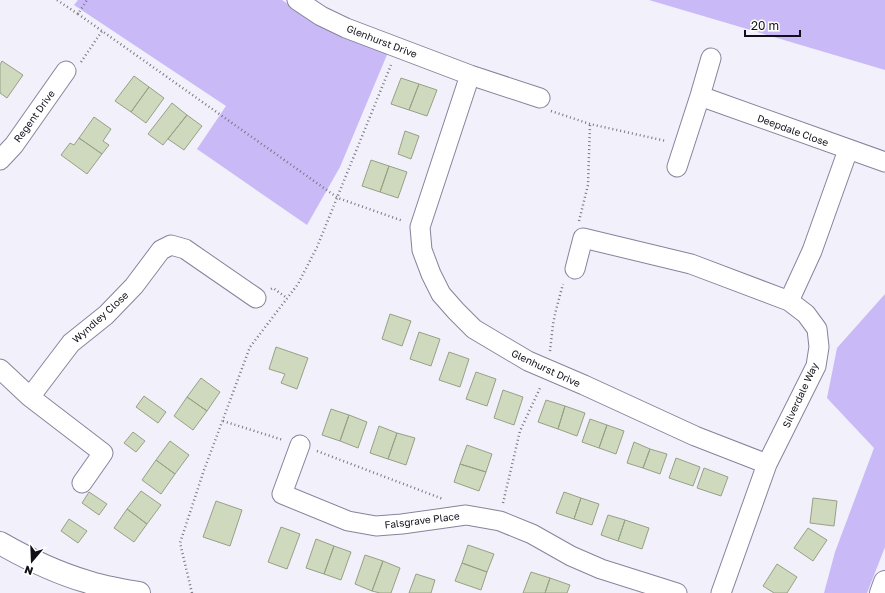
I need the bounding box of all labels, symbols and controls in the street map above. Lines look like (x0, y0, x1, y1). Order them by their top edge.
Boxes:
scale bar (745, 12, 800, 38)
text: 20 m (751, 18, 779, 33)
street label: Glenhurst Drive (345, 22, 419, 60)
street label: Regent Drive (11, 87, 57, 145)
street label: Deepdale Close (756, 112, 830, 149)
street label: Wyndley Close (69, 289, 131, 345)
street label: Glenhurst Drive (510, 347, 583, 389)
street label: Silverdale Way (780, 360, 821, 429)
street label: Falsgrave Place (384, 509, 460, 531)
north arrow (12, 541, 52, 581)
text: N (23, 563, 35, 578)

